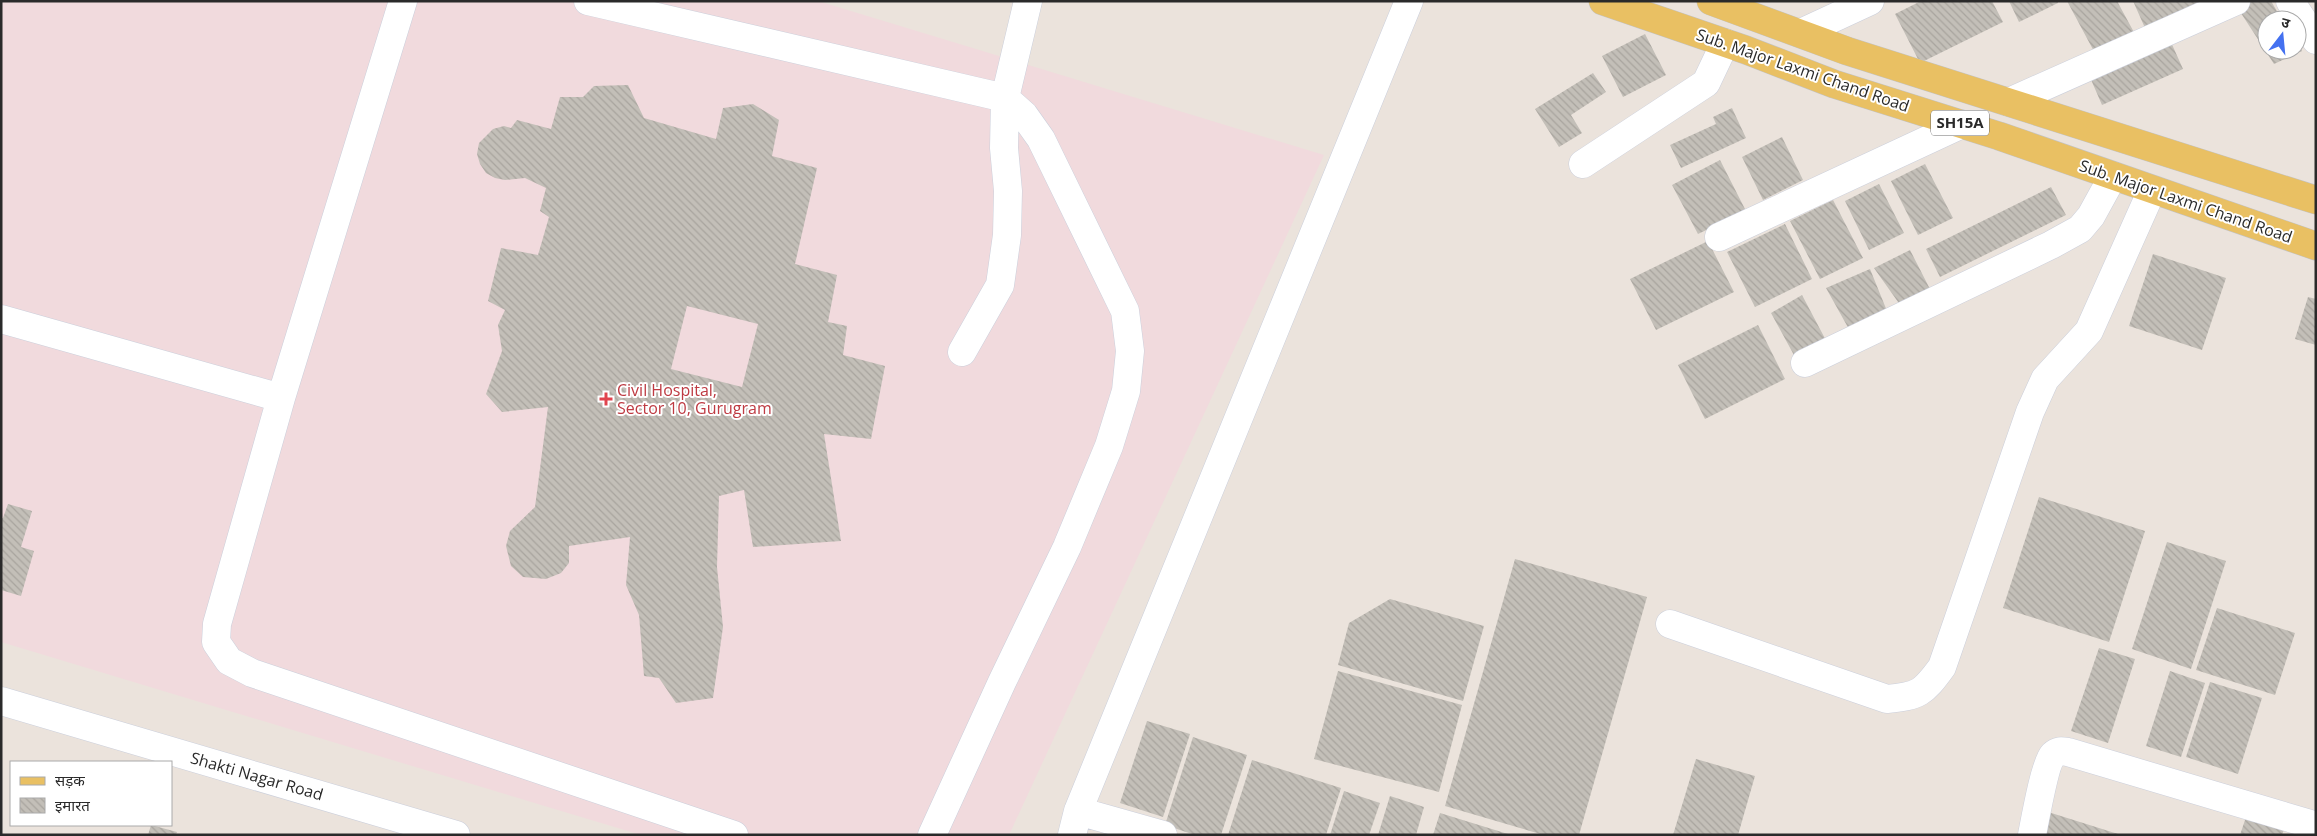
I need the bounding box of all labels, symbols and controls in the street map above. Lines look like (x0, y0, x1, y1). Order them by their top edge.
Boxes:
north arrow (2257, 10, 2307, 60)
text: उ (2279, 12, 2293, 33)
street label: Sub. Major Laxmi Chand Road (1694, 23, 1912, 117)
road number: SH15A (1931, 110, 1989, 136)
street label: Sub. Major Laxmi Chand Road (2077, 154, 2295, 248)
place label: Civil Hospital, Sector 10, Gurugram (617, 379, 772, 419)
marker: Civil Hospital, Sector 10, Gurugram (599, 392, 613, 406)
street label: Shakti Nagar Road (188, 747, 326, 805)
legend (10, 761, 172, 826)
text: सड़क (55, 770, 85, 790)
text: इमारत (55, 795, 90, 815)

